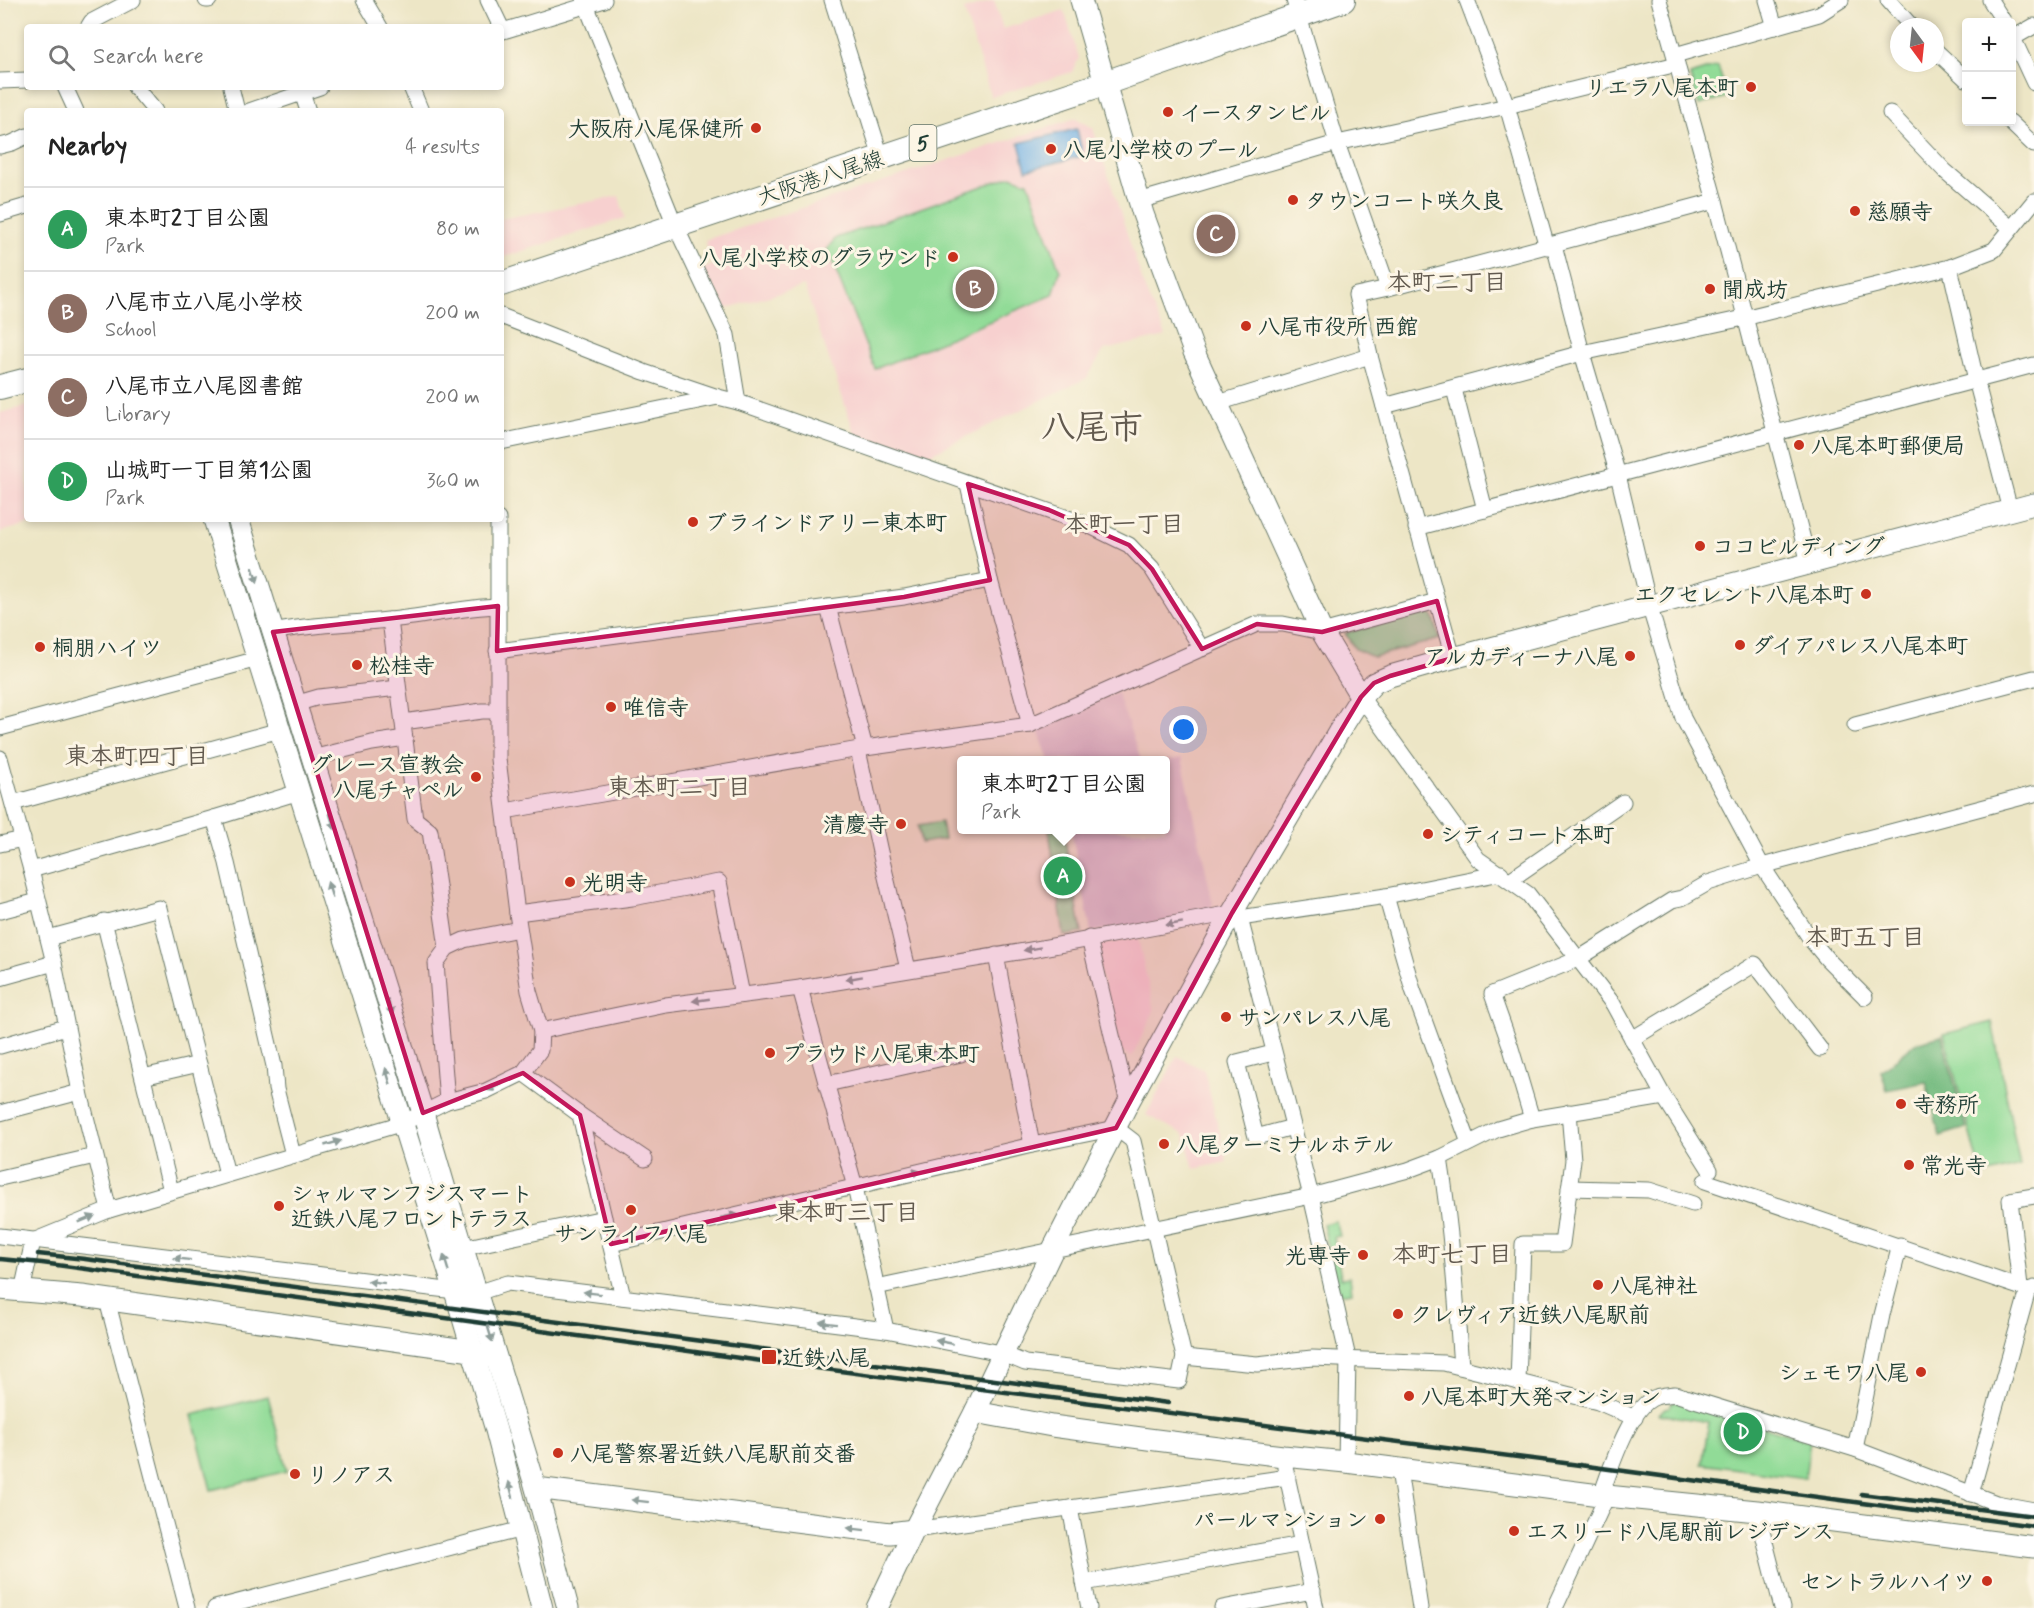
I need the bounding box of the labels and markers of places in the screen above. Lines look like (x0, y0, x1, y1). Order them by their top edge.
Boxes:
place label: リエラ八尾本町 (1585, 75, 1739, 103)
marker: リエラ八尾本町 (1744, 80, 1758, 94)
place label: イースタンビル (1180, 100, 1331, 128)
marker: イースタンビル (1161, 105, 1175, 119)
place label: 大阪府八尾保健所 (568, 116, 744, 144)
marker: 大阪府八尾保健所 (749, 121, 763, 135)
place label: 八尾小学校のプール (1063, 137, 1259, 165)
marker: 八尾小学校のプール (1044, 142, 1058, 156)
place label: タウンコート咲久良 (1305, 188, 1503, 216)
marker: タウンコート咲久良 (1286, 193, 1300, 207)
place label: 慈願寺 (1867, 199, 1933, 227)
marker: 慈願寺 (1848, 204, 1862, 218)
pin: C (1196, 212, 1236, 256)
place label: 八尾小学校のグラウンド (699, 245, 941, 273)
marker: 八尾小学校のグラウンド (946, 250, 960, 264)
pin: B (956, 266, 994, 312)
place label: 聞成坊 (1722, 277, 1788, 305)
marker: 聞成坊 (1703, 282, 1717, 296)
place label: 八尾市役所 西館 (1258, 314, 1418, 342)
marker: 八尾市役所 西館 (1239, 319, 1253, 333)
place label: 八尾本町郵便局 (1811, 433, 1965, 461)
marker: 八尾本町郵便局 (1792, 438, 1806, 452)
place label: ブラインドアリー東本町 (705, 510, 947, 538)
marker: ブラインドアリー東本町 (686, 515, 700, 529)
place label: ココビルディング (1712, 534, 1885, 562)
marker: ココビルディング (1693, 539, 1707, 553)
place label: エクセレント八尾本町 (1634, 582, 1854, 610)
marker: エクセレント八尾本町 (1859, 587, 1873, 601)
place label: ダイアパレス八尾本町 (1752, 633, 1968, 661)
place label: 桐朋ハイツ (52, 635, 162, 663)
marker: ダイアパレス八尾本町 (1733, 638, 1747, 652)
marker: 桐朋ハイツ (33, 640, 47, 654)
place label: アルカディーナ八尾 (1424, 644, 1618, 672)
marker: アルカディーナ八尾 (1623, 649, 1637, 663)
place label: 松桂寺 (369, 653, 435, 681)
marker: 松桂寺 (350, 658, 364, 672)
place label: 唯信寺 (623, 695, 689, 723)
marker: 唯信寺 (604, 700, 618, 714)
place label: グレース宣教会 八尾チャペル (310, 752, 464, 805)
marker: グレース宣教会 八尾チャペル (469, 770, 483, 784)
place label: 清慶寺 (823, 812, 889, 840)
marker: 清慶寺 (894, 817, 908, 831)
place label: シティコート本町 (1440, 822, 1615, 850)
marker: シティコート本町 (1421, 827, 1435, 841)
pin: A (1044, 854, 1082, 898)
place label: 光明寺 (582, 870, 648, 898)
marker: 光明寺 (563, 875, 577, 889)
place label: サンパレス八尾 (1238, 1005, 1391, 1033)
marker: サンパレス八尾 (1219, 1010, 1233, 1024)
place label: プラウド八尾東本町 (782, 1041, 980, 1069)
marker: プラウド八尾東本町 (763, 1046, 777, 1060)
place label: 寺務所 (1913, 1092, 1979, 1120)
marker: 寺務所 (1894, 1097, 1908, 1111)
place label: 八尾ターミナルホテル (1176, 1132, 1394, 1160)
marker: 八尾ターミナルホテル (1157, 1137, 1171, 1151)
place label: 常光寺 (1921, 1153, 1987, 1181)
marker: 常光寺 (1902, 1158, 1916, 1172)
place label: シャルマンフジスマート 近鉄八尾フロントテラス (291, 1181, 533, 1234)
marker: シャルマンフジスマート 近鉄八尾フロントテラス (272, 1199, 286, 1213)
marker: サンライフ八尾 (624, 1203, 638, 1217)
place label: サンライフ八尾 (554, 1221, 708, 1249)
place label: 光専寺 (1285, 1243, 1351, 1271)
marker: 光専寺 (1356, 1248, 1370, 1262)
place label: 八尾神社 (1610, 1273, 1698, 1301)
marker: 八尾神社 (1591, 1278, 1605, 1292)
place label: クレヴィア近鉄八尾駅前 (1410, 1302, 1650, 1330)
marker: クレヴィア近鉄八尾駅前 (1391, 1307, 1405, 1321)
place label: 近鉄八尾 (782, 1345, 870, 1373)
marker: 近鉄八尾 (760, 1348, 778, 1366)
place label: シェモワ八尾 (1779, 1360, 1909, 1388)
marker: シェモワ八尾 (1914, 1365, 1928, 1379)
place label: 八尾本町大発マンション (1421, 1384, 1661, 1412)
marker: 八尾本町大発マンション (1402, 1389, 1416, 1403)
pin: D (1724, 1410, 1762, 1454)
place label: 八尾警察署近鉄八尾駅前交番 (570, 1441, 856, 1469)
marker: 八尾警察署近鉄八尾駅前交番 (551, 1446, 565, 1460)
place label: リノアス (307, 1462, 395, 1490)
marker: リノアス (288, 1467, 302, 1481)
place label: パールマンション (1193, 1507, 1368, 1535)
marker: パールマンション (1373, 1512, 1387, 1526)
place label: エスリード八尾駅前レジデンス (1526, 1519, 1834, 1547)
marker: エスリード八尾駅前レジデンス (1507, 1524, 1521, 1538)
place label: セントラルハイツ (1800, 1569, 1975, 1597)
marker: セントラルハイツ (1980, 1574, 1994, 1588)

